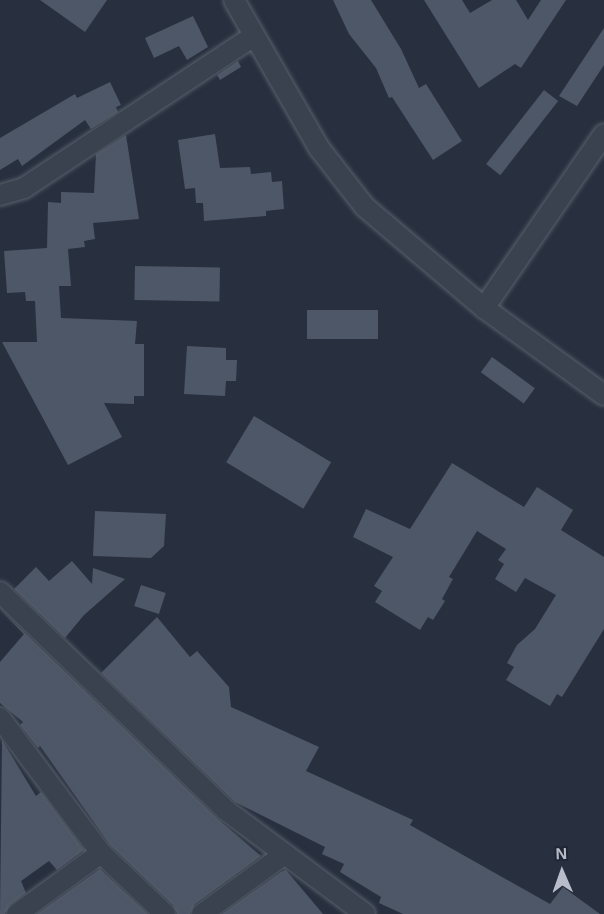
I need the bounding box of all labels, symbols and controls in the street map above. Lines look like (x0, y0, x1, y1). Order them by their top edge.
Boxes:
north arrow (532, 842, 592, 902)
text: N (555, 845, 567, 862)

